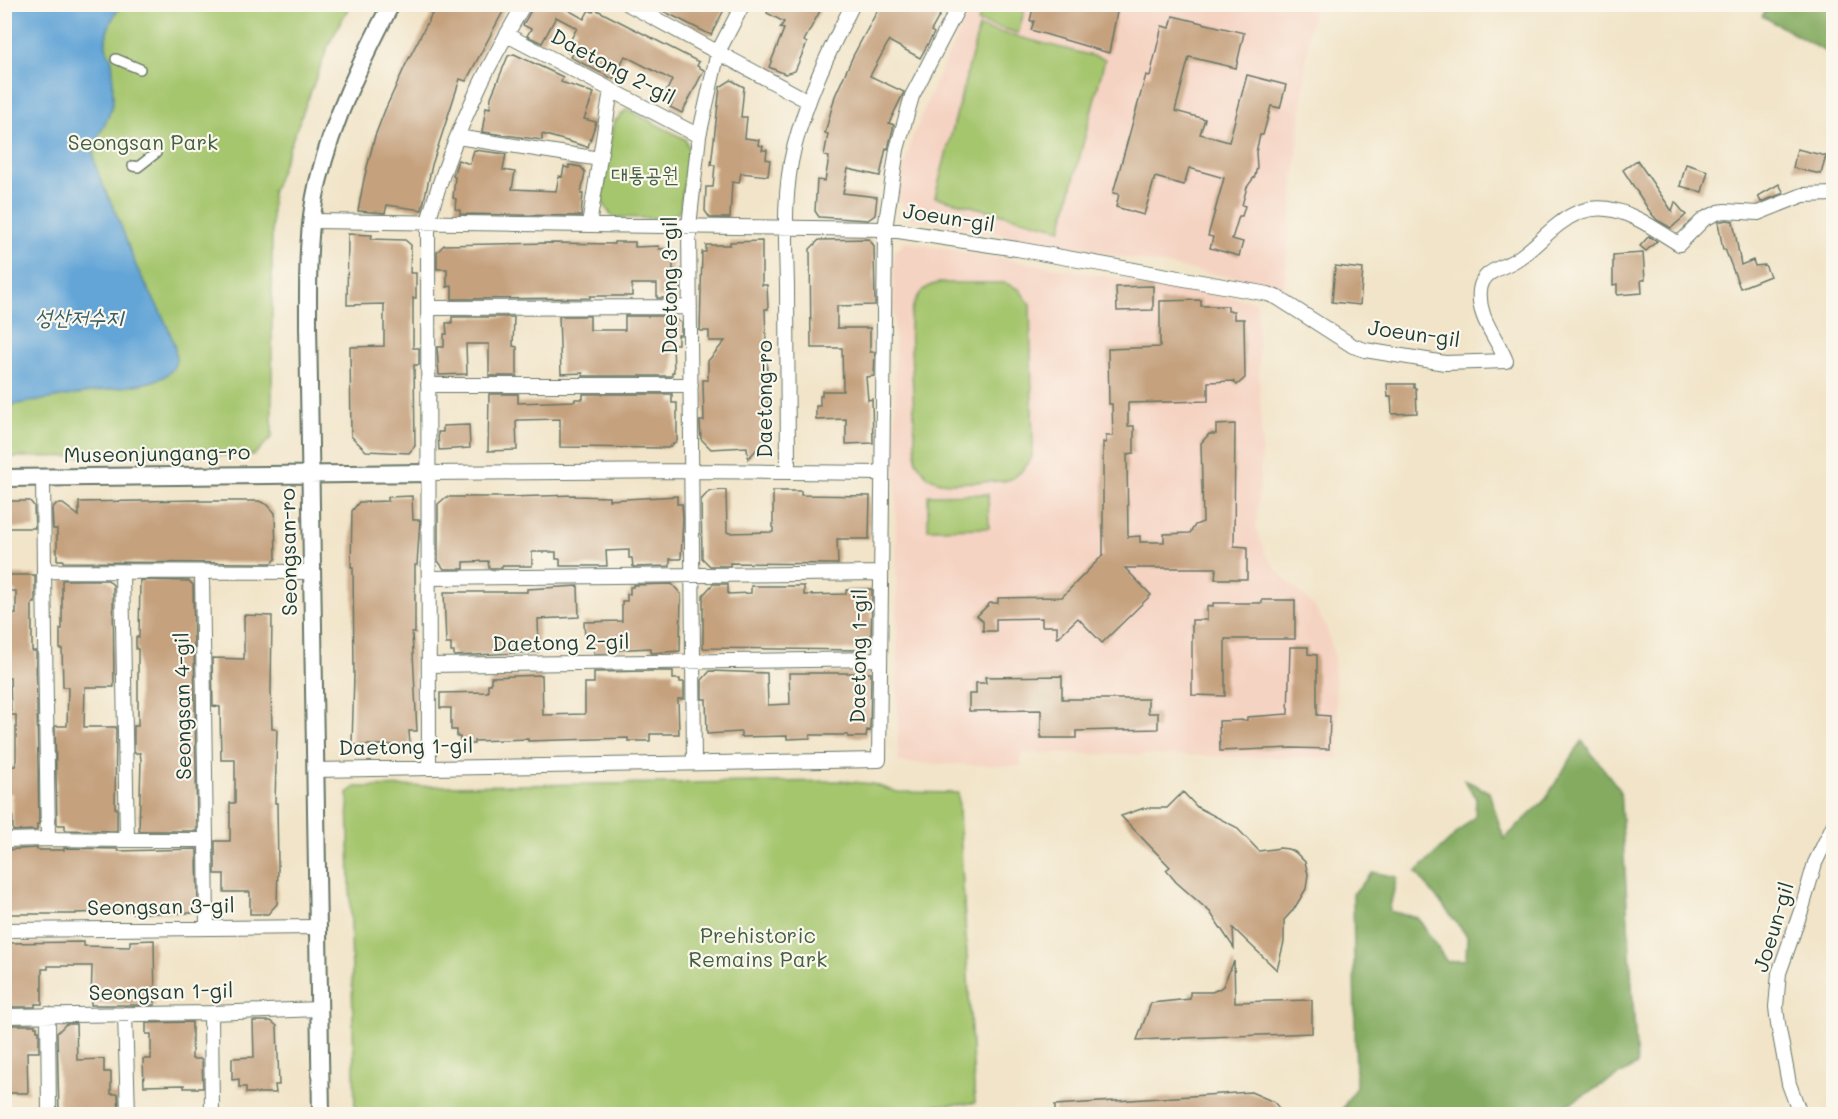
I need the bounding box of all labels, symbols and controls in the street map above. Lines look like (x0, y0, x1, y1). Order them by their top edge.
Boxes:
street label: Daetong 2-gil (547, 22, 681, 110)
park label: Seongsan Park (68, 128, 218, 155)
park label: 대통공원 (611, 160, 679, 187)
street label: Joeun-gil (901, 196, 997, 237)
street label: Daetong 3-gil (655, 216, 682, 354)
water label: 성산저수지 (35, 302, 126, 331)
street label: Joeun-gil (1366, 313, 1462, 352)
street label: Daetong-ro (750, 340, 777, 458)
street label: Museonjungang-ro (63, 437, 251, 468)
street label: Seongsan-ro (273, 488, 302, 616)
street label: Daetong 1-gil (843, 588, 872, 724)
street label: Daetong 2-gil (492, 627, 630, 656)
street label: Seongsan 4-gil (167, 632, 196, 780)
street label: Daetong 1-gil (338, 731, 474, 760)
street label: Joeun-gil (1746, 878, 1799, 975)
street label: Seongsan 3-gil (87, 891, 235, 920)
park label: Prehistoric Remains Park (689, 921, 827, 972)
street label: Seongsan 1-gil (88, 976, 234, 1005)

